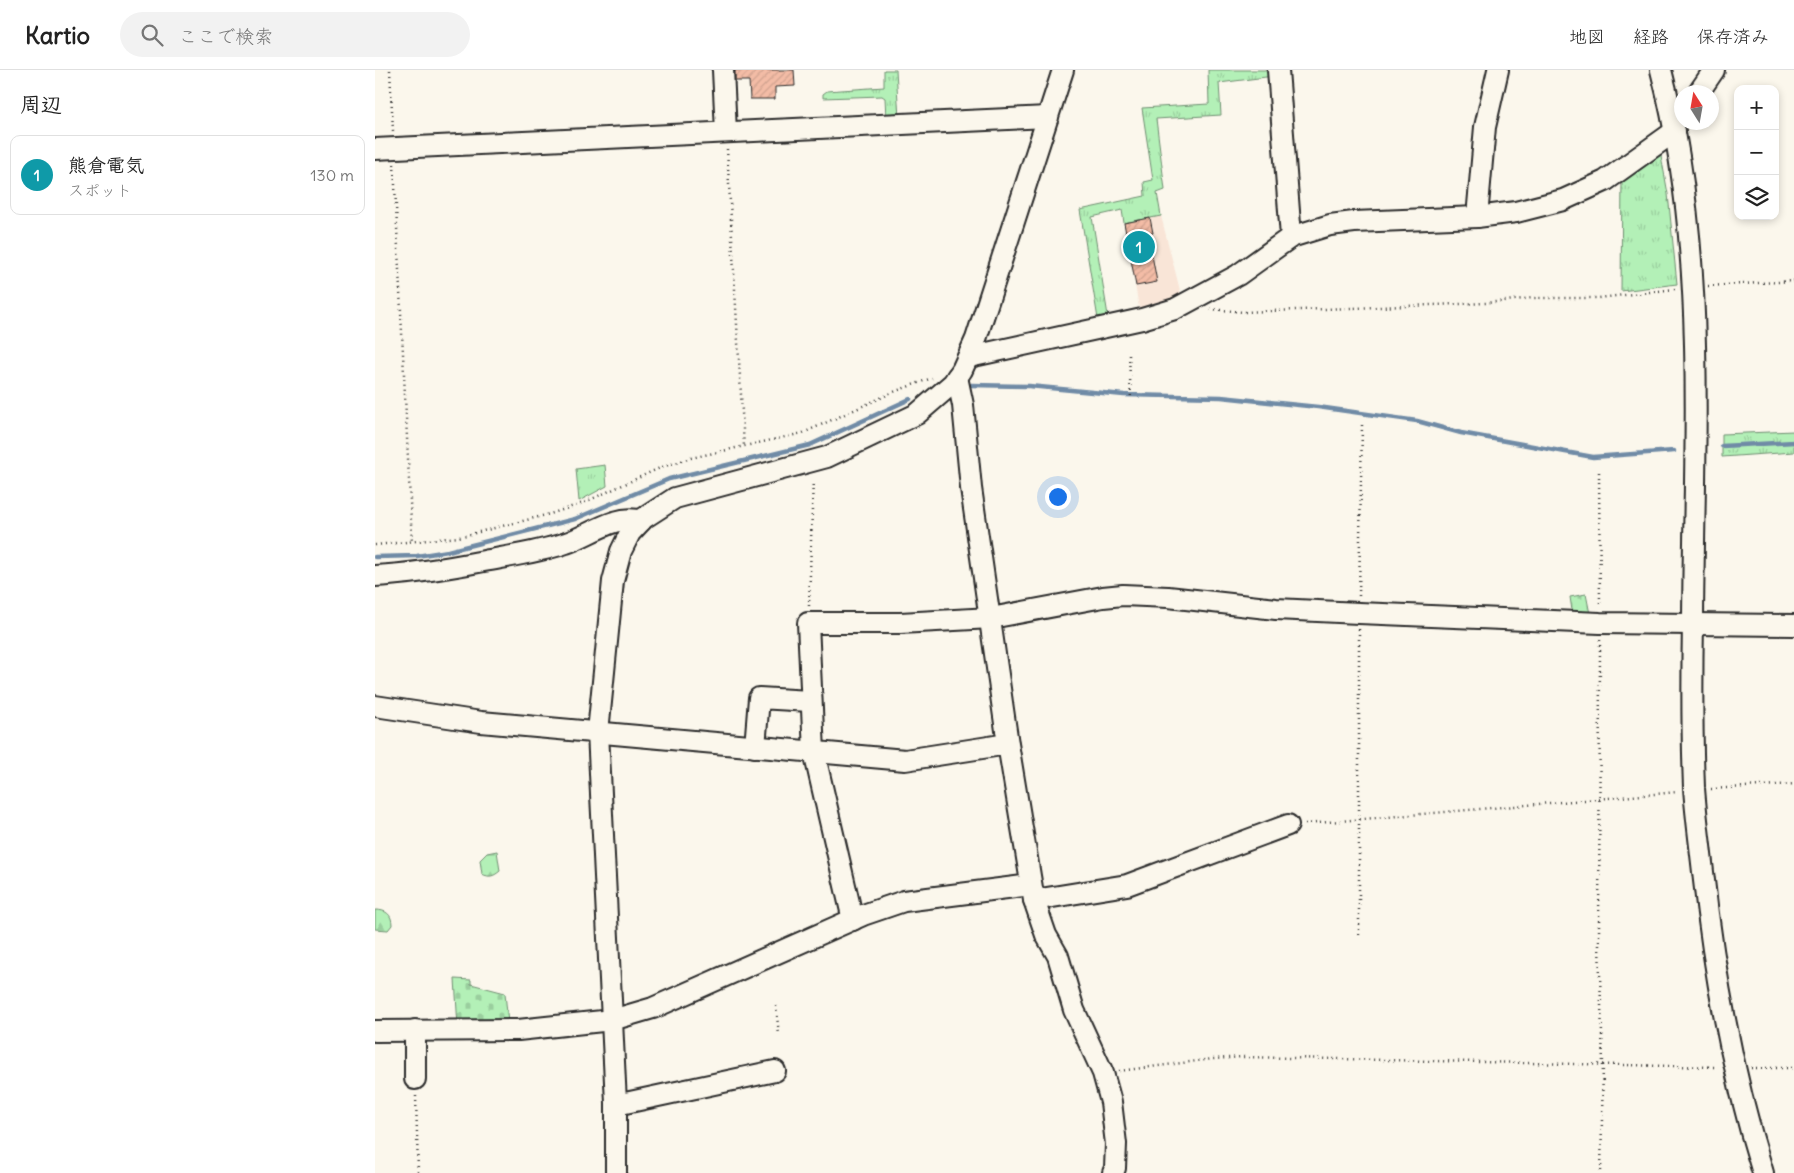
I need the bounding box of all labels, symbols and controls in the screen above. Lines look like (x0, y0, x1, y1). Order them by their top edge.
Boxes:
search box (120, 12, 470, 57)
text: Kartio (25, 20, 90, 50)
icon: search (138, 21, 166, 49)
text: ここで検索 (178, 24, 273, 48)
text: 地図 (1569, 25, 1605, 48)
text: 経路 (1633, 25, 1669, 48)
text: 保存済み (1697, 25, 1769, 48)
north arrow (1674, 85, 1719, 130)
map controls (1734, 85, 1779, 220)
button: + (1734, 85, 1779, 130)
text: 周辺 (20, 91, 62, 118)
button: − (1734, 130, 1779, 175)
text: 熊倉電気 (68, 153, 144, 177)
text: 1 (34, 165, 40, 185)
text: 130 m (310, 165, 354, 185)
button: layers (1734, 175, 1779, 220)
text: スポット (68, 180, 132, 200)
pin: 1 (1123, 228, 1155, 266)
your location (1045, 484, 1071, 510)

